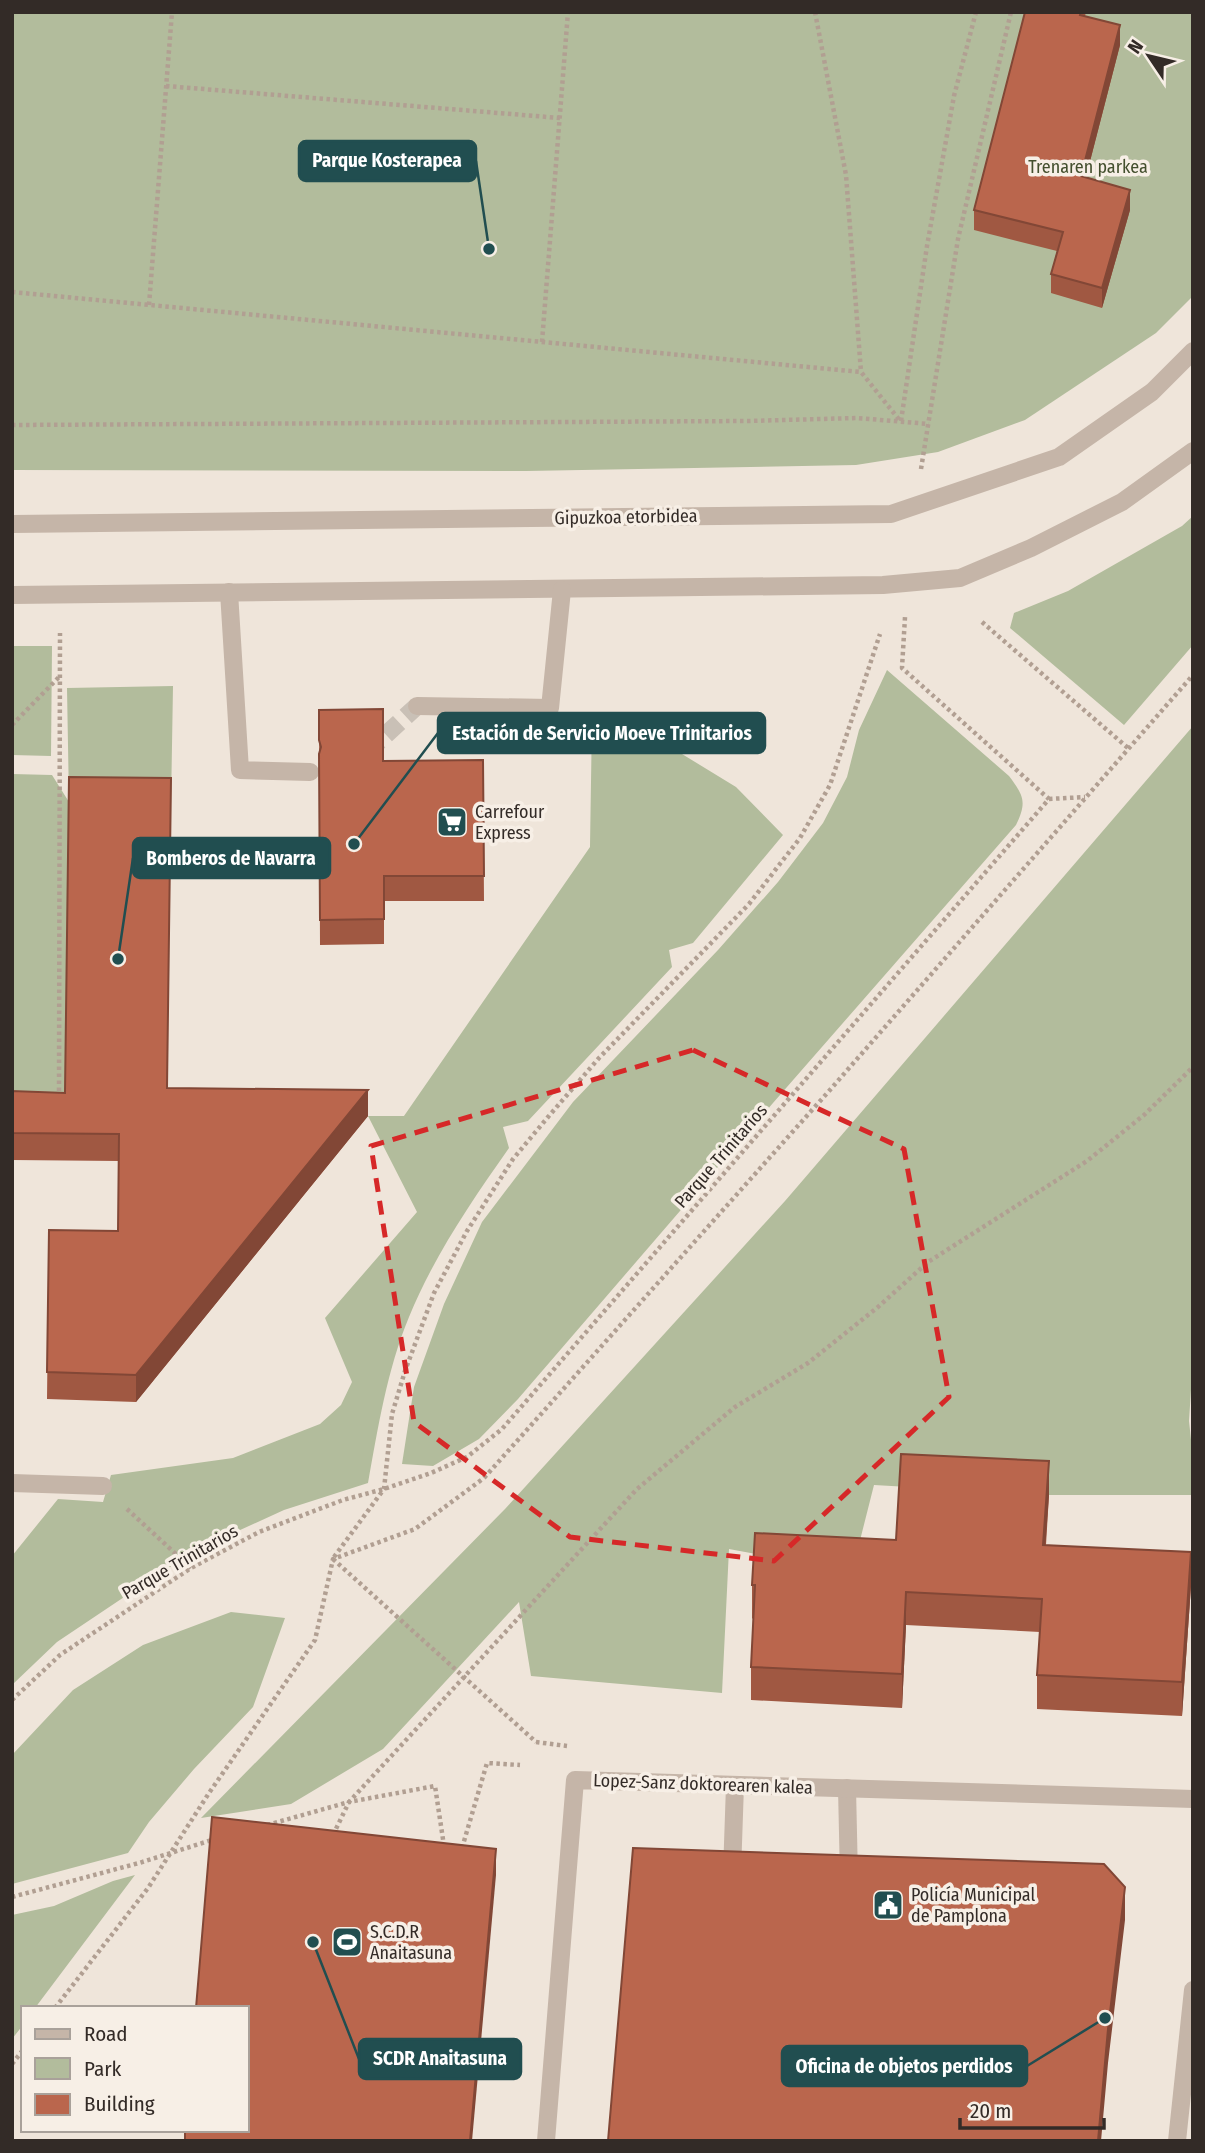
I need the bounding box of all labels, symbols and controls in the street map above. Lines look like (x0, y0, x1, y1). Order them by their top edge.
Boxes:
north arrow (1114, 21, 1184, 91)
text: N (1123, 35, 1148, 58)
callout: Parque Kosterapea (299, 141, 476, 181)
text: Parque Kosterapea (312, 149, 462, 172)
park label: Trenaren parkea (1028, 156, 1148, 178)
street label: Gipuzkoa etorbidea (554, 505, 698, 529)
callout: Estación de Servicio Moeve Trinitarios (438, 713, 765, 753)
text: Estación de Servicio Moeve Trinitarios (452, 722, 752, 745)
place label: Carrefour Express (475, 801, 545, 844)
supermarket icon: Carrefour Express (435, 805, 469, 839)
callout: Bomberos de Navarra (133, 838, 330, 878)
text: Bomberos de Navarra (146, 847, 316, 870)
street label: Parque Trinitarios (670, 1099, 772, 1212)
street label: Parque Trinitarios (118, 1520, 242, 1604)
street label: Lopez-Sanz doktorearen kalea (593, 1769, 813, 1799)
place label: Policía Municipal de Pamplona (911, 1884, 1035, 1927)
public building icon: Policía Municipal de Pamplona (871, 1888, 905, 1922)
place label: S.C.D.R Anaitasuna (370, 1921, 452, 1964)
sports icon: S.C.D.R Anaitasuna (330, 1925, 364, 1959)
legend (21, 2006, 248, 2132)
text: Road (84, 2021, 128, 2047)
callout: SCDR Anaitasuna (359, 2039, 521, 2079)
callout: Oficina de objetos perdidos (782, 2046, 1027, 2086)
text: SCDR Anaitasuna (373, 2047, 507, 2070)
text: Oficina de objetos perdidos (795, 2055, 1013, 2078)
text: Park (84, 2056, 122, 2082)
scale bar (960, 2086, 1104, 2130)
text: Building (84, 2091, 155, 2117)
text: 20 m (970, 2098, 1011, 2124)

